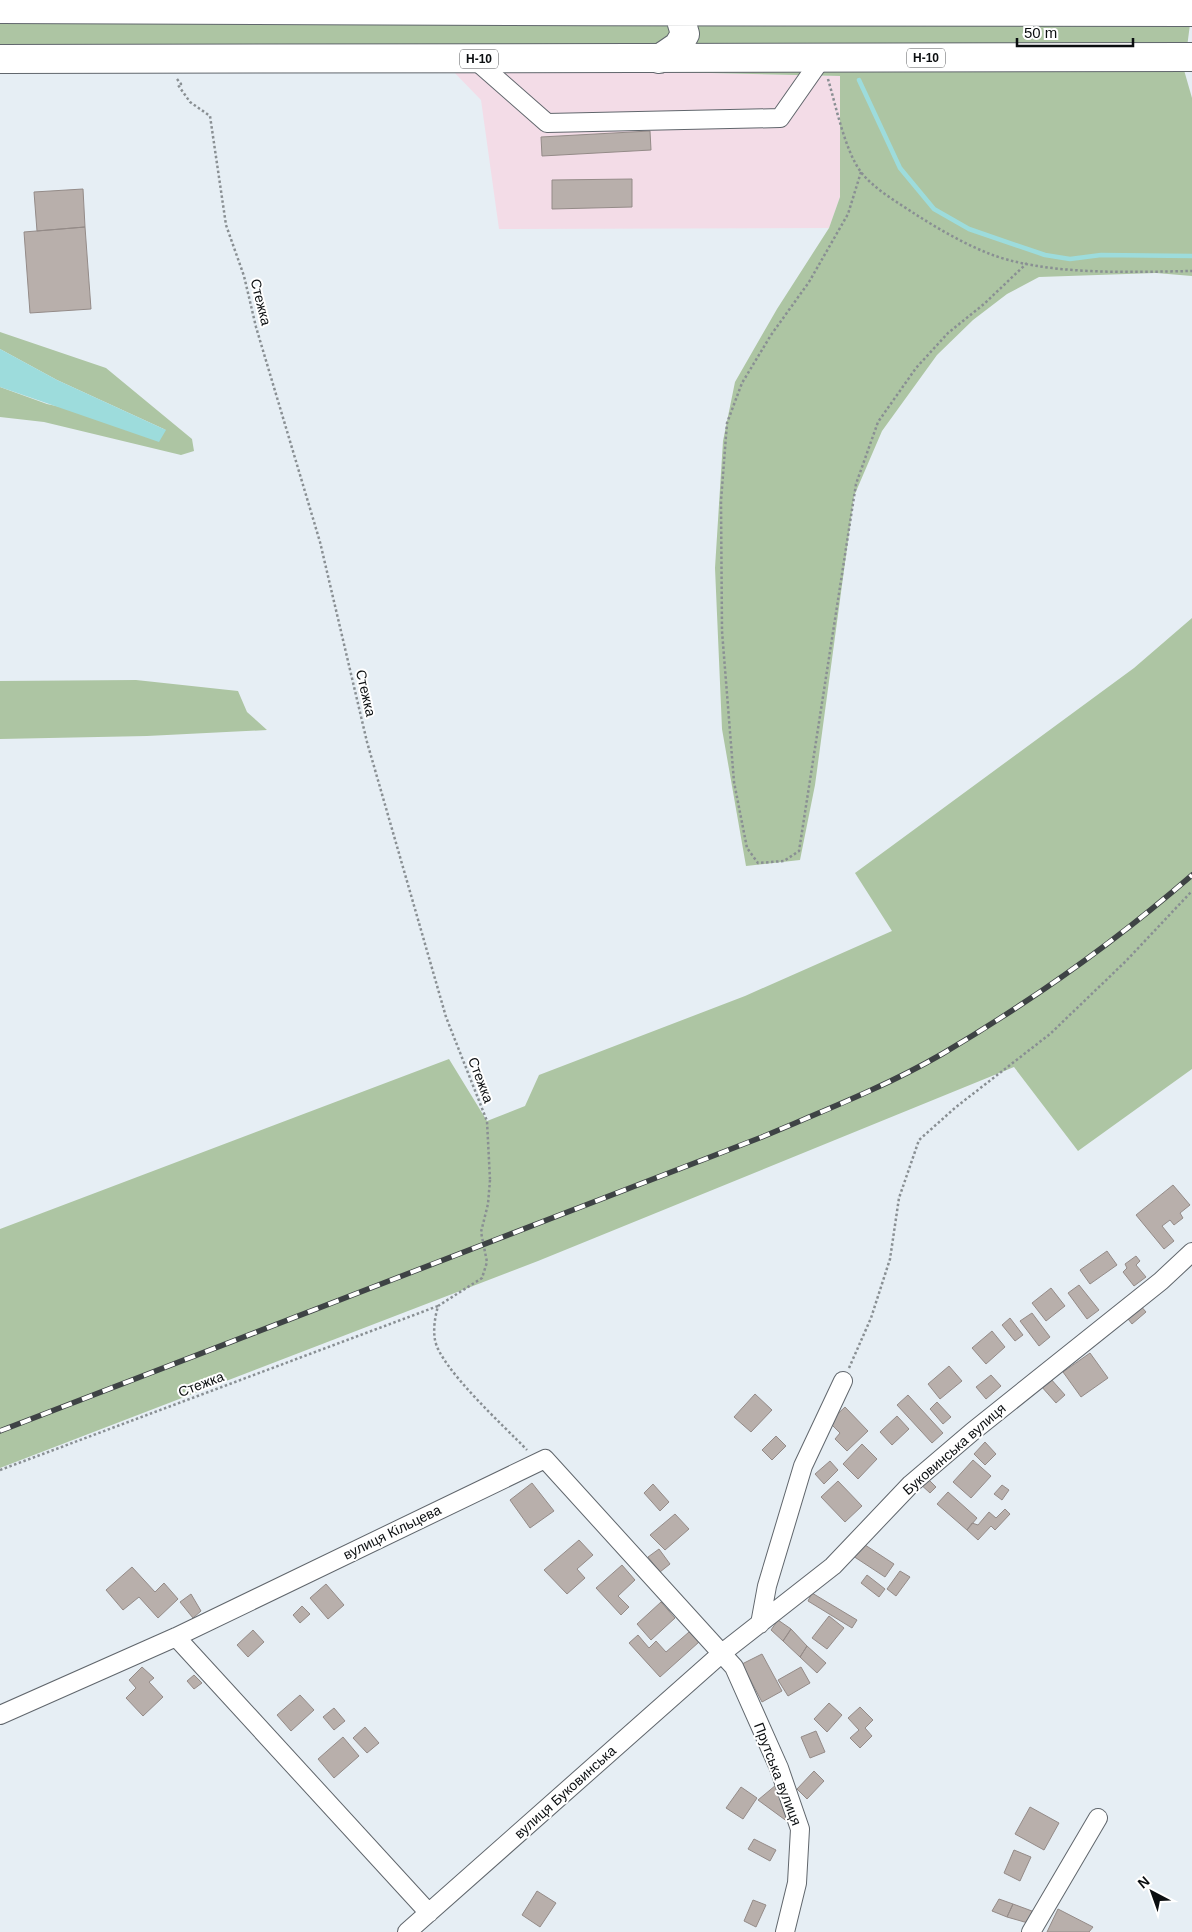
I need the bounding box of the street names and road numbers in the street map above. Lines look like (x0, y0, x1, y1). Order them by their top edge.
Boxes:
road number: Н-10 (907, 48, 945, 68)
road number: Н-10 (460, 50, 498, 68)
street label: Стежка (247, 277, 275, 327)
street label: Стежка (353, 668, 379, 718)
street label: Стежка (465, 1055, 497, 1105)
street label: Стежка (176, 1368, 226, 1400)
street label: Буковинська вулиця (899, 1400, 1009, 1498)
street label: вулиця Кільцева (341, 1501, 444, 1563)
street label: Прутська вулиця (751, 1720, 805, 1828)
street label: вулиця Буковинська (511, 1742, 619, 1842)

